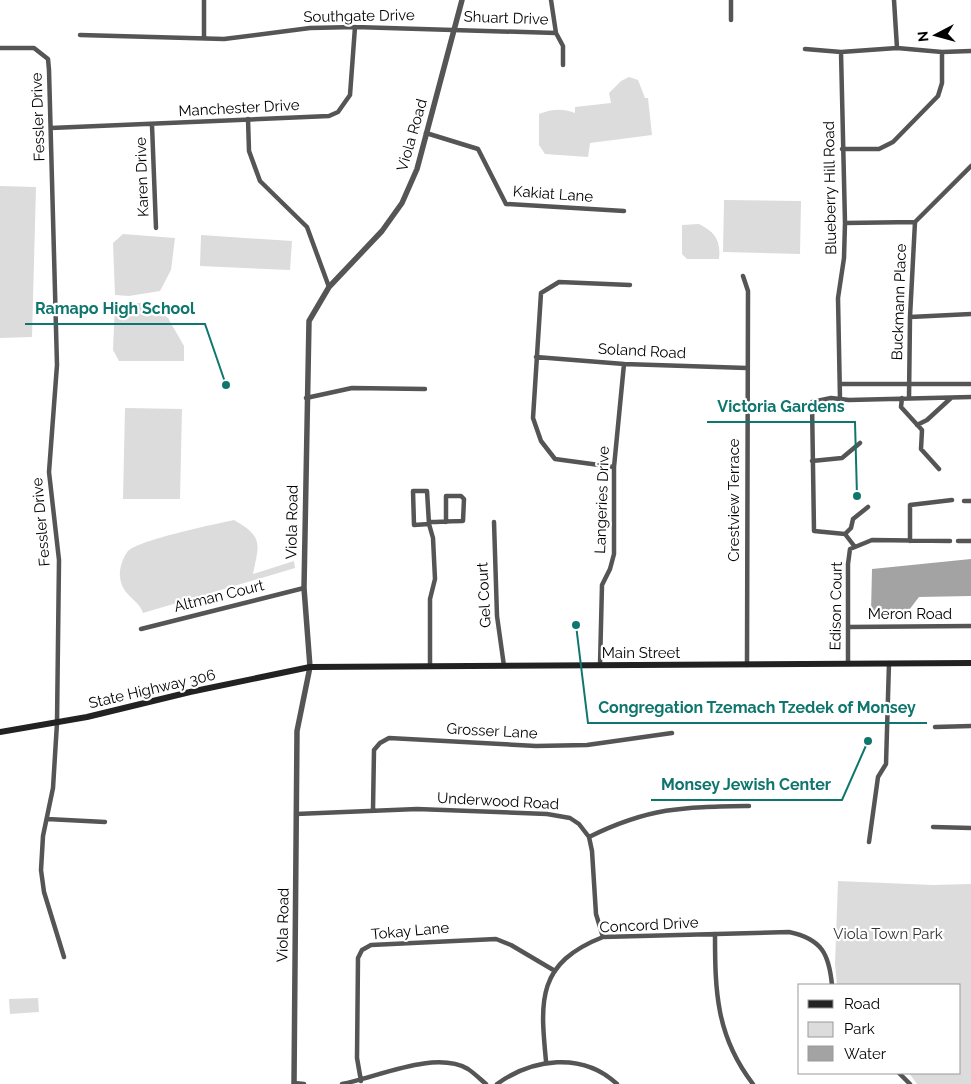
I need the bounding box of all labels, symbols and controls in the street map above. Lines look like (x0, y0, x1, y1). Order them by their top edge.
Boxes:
street label: Southgate Drive (303, 6, 415, 26)
street label: Shuart Drive (463, 8, 549, 28)
north arrow (911, 10, 961, 60)
text: N (915, 30, 932, 43)
street label: Fessler Drive (27, 72, 49, 162)
street label: Manchester Drive (178, 96, 300, 120)
street label: Viola Road (393, 97, 431, 173)
street label: Blueberry Hill Road (820, 121, 840, 255)
street label: Karen Drive (132, 137, 152, 217)
street label: Kakiat Lane (512, 182, 594, 206)
street label: Buckmann Place (888, 243, 910, 361)
callout: Ramapo High School (25, 293, 205, 324)
text: Ramapo High School (35, 299, 196, 318)
street label: Soland Road (598, 340, 686, 362)
callout: Victoria Gardens (707, 391, 855, 422)
text: Victoria Gardens (717, 397, 845, 416)
street label: Crestview Terrace (725, 438, 743, 562)
street label: Langeries Drive (591, 446, 613, 554)
street label: Fessler Drive (28, 477, 54, 567)
street label: Viola Road (282, 485, 302, 559)
street label: Gel Court (473, 562, 495, 628)
street label: Edison Court (826, 562, 846, 650)
street label: Altman Court (172, 576, 266, 616)
street label: Meron Road (868, 605, 952, 623)
street label: Main Street (602, 644, 680, 662)
street label: State Highway 306 (87, 666, 217, 712)
callout: Congregation Tzemach Tzedek of Monsey (588, 692, 927, 723)
text: Congregation Tzemach Tzedek of Monsey (598, 698, 916, 717)
street label: Grosser Lane (446, 720, 538, 742)
callout: Monsey Jewish Center (651, 769, 842, 800)
text: Monsey Jewish Center (661, 775, 831, 794)
street label: Underwood Road (436, 789, 560, 813)
street label: Viola Road (273, 888, 293, 962)
street label: Concord Drive (599, 913, 699, 937)
street label: Tokay Lane (370, 919, 450, 943)
park label: Viola Town Park (833, 925, 943, 943)
legend (798, 984, 961, 1074)
text: Road (844, 995, 880, 1013)
text: Park (844, 1020, 875, 1038)
text: Water (844, 1045, 887, 1063)

